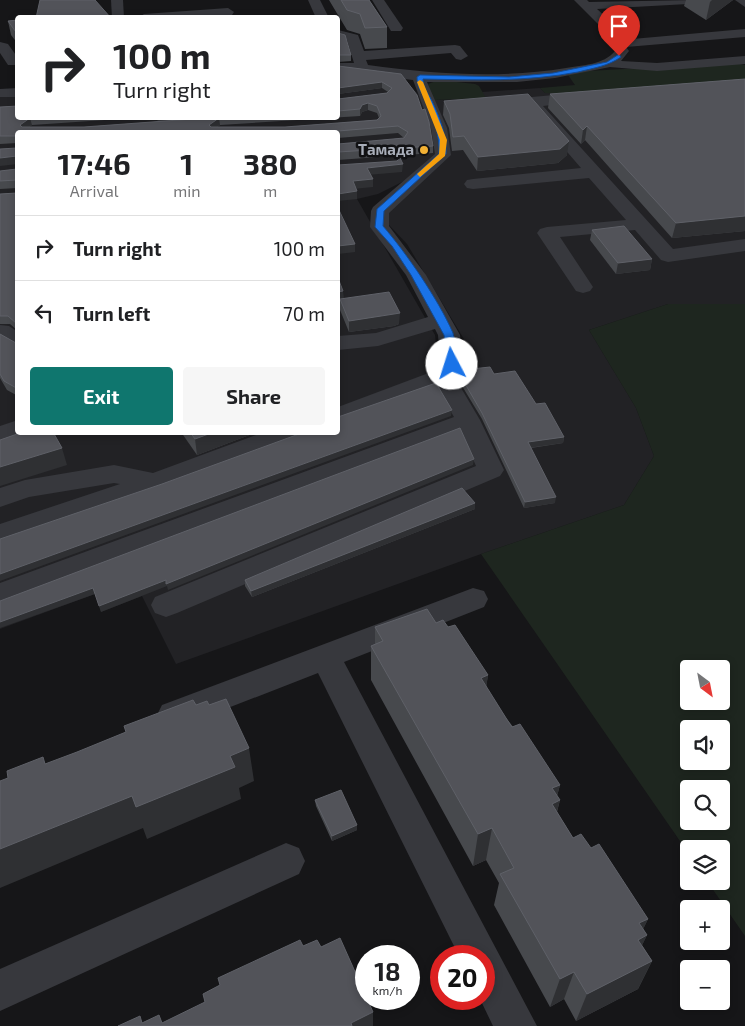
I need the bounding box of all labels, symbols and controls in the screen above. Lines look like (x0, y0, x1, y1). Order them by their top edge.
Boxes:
pin (598, 5, 640, 56)
icon: arrive (605, 12, 633, 40)
text: 100 m (113, 34, 211, 76)
icon: right (30, 35, 95, 100)
text: Turn right (113, 76, 211, 102)
place label: Тамада (358, 140, 414, 158)
marker: Тамада (418, 144, 430, 156)
text: 17:46 (57, 145, 131, 181)
text: 1 (180, 145, 193, 181)
text: 380 (243, 145, 298, 181)
text: Arrival (70, 181, 118, 200)
text: min (173, 181, 200, 200)
text: m (263, 181, 277, 200)
icon: right (30, 234, 58, 262)
text: Turn right (73, 237, 161, 260)
text: 100 m (274, 237, 325, 260)
icon: left (30, 299, 58, 327)
text: Turn left (73, 302, 150, 325)
text: 70 m (283, 302, 325, 325)
position arrow (425, 337, 477, 389)
button: Exit (30, 367, 173, 425)
button: Share (183, 367, 325, 425)
north arrow (680, 660, 730, 710)
map controls (680, 660, 730, 1010)
button: sound (680, 720, 730, 770)
button: search (680, 780, 730, 830)
button: layers (680, 840, 730, 890)
button: + (680, 900, 730, 950)
speed limit sign: 20 (430, 945, 495, 1010)
text: 18 (374, 956, 401, 986)
button: − (680, 960, 730, 1010)
text: km/h (373, 983, 402, 997)

